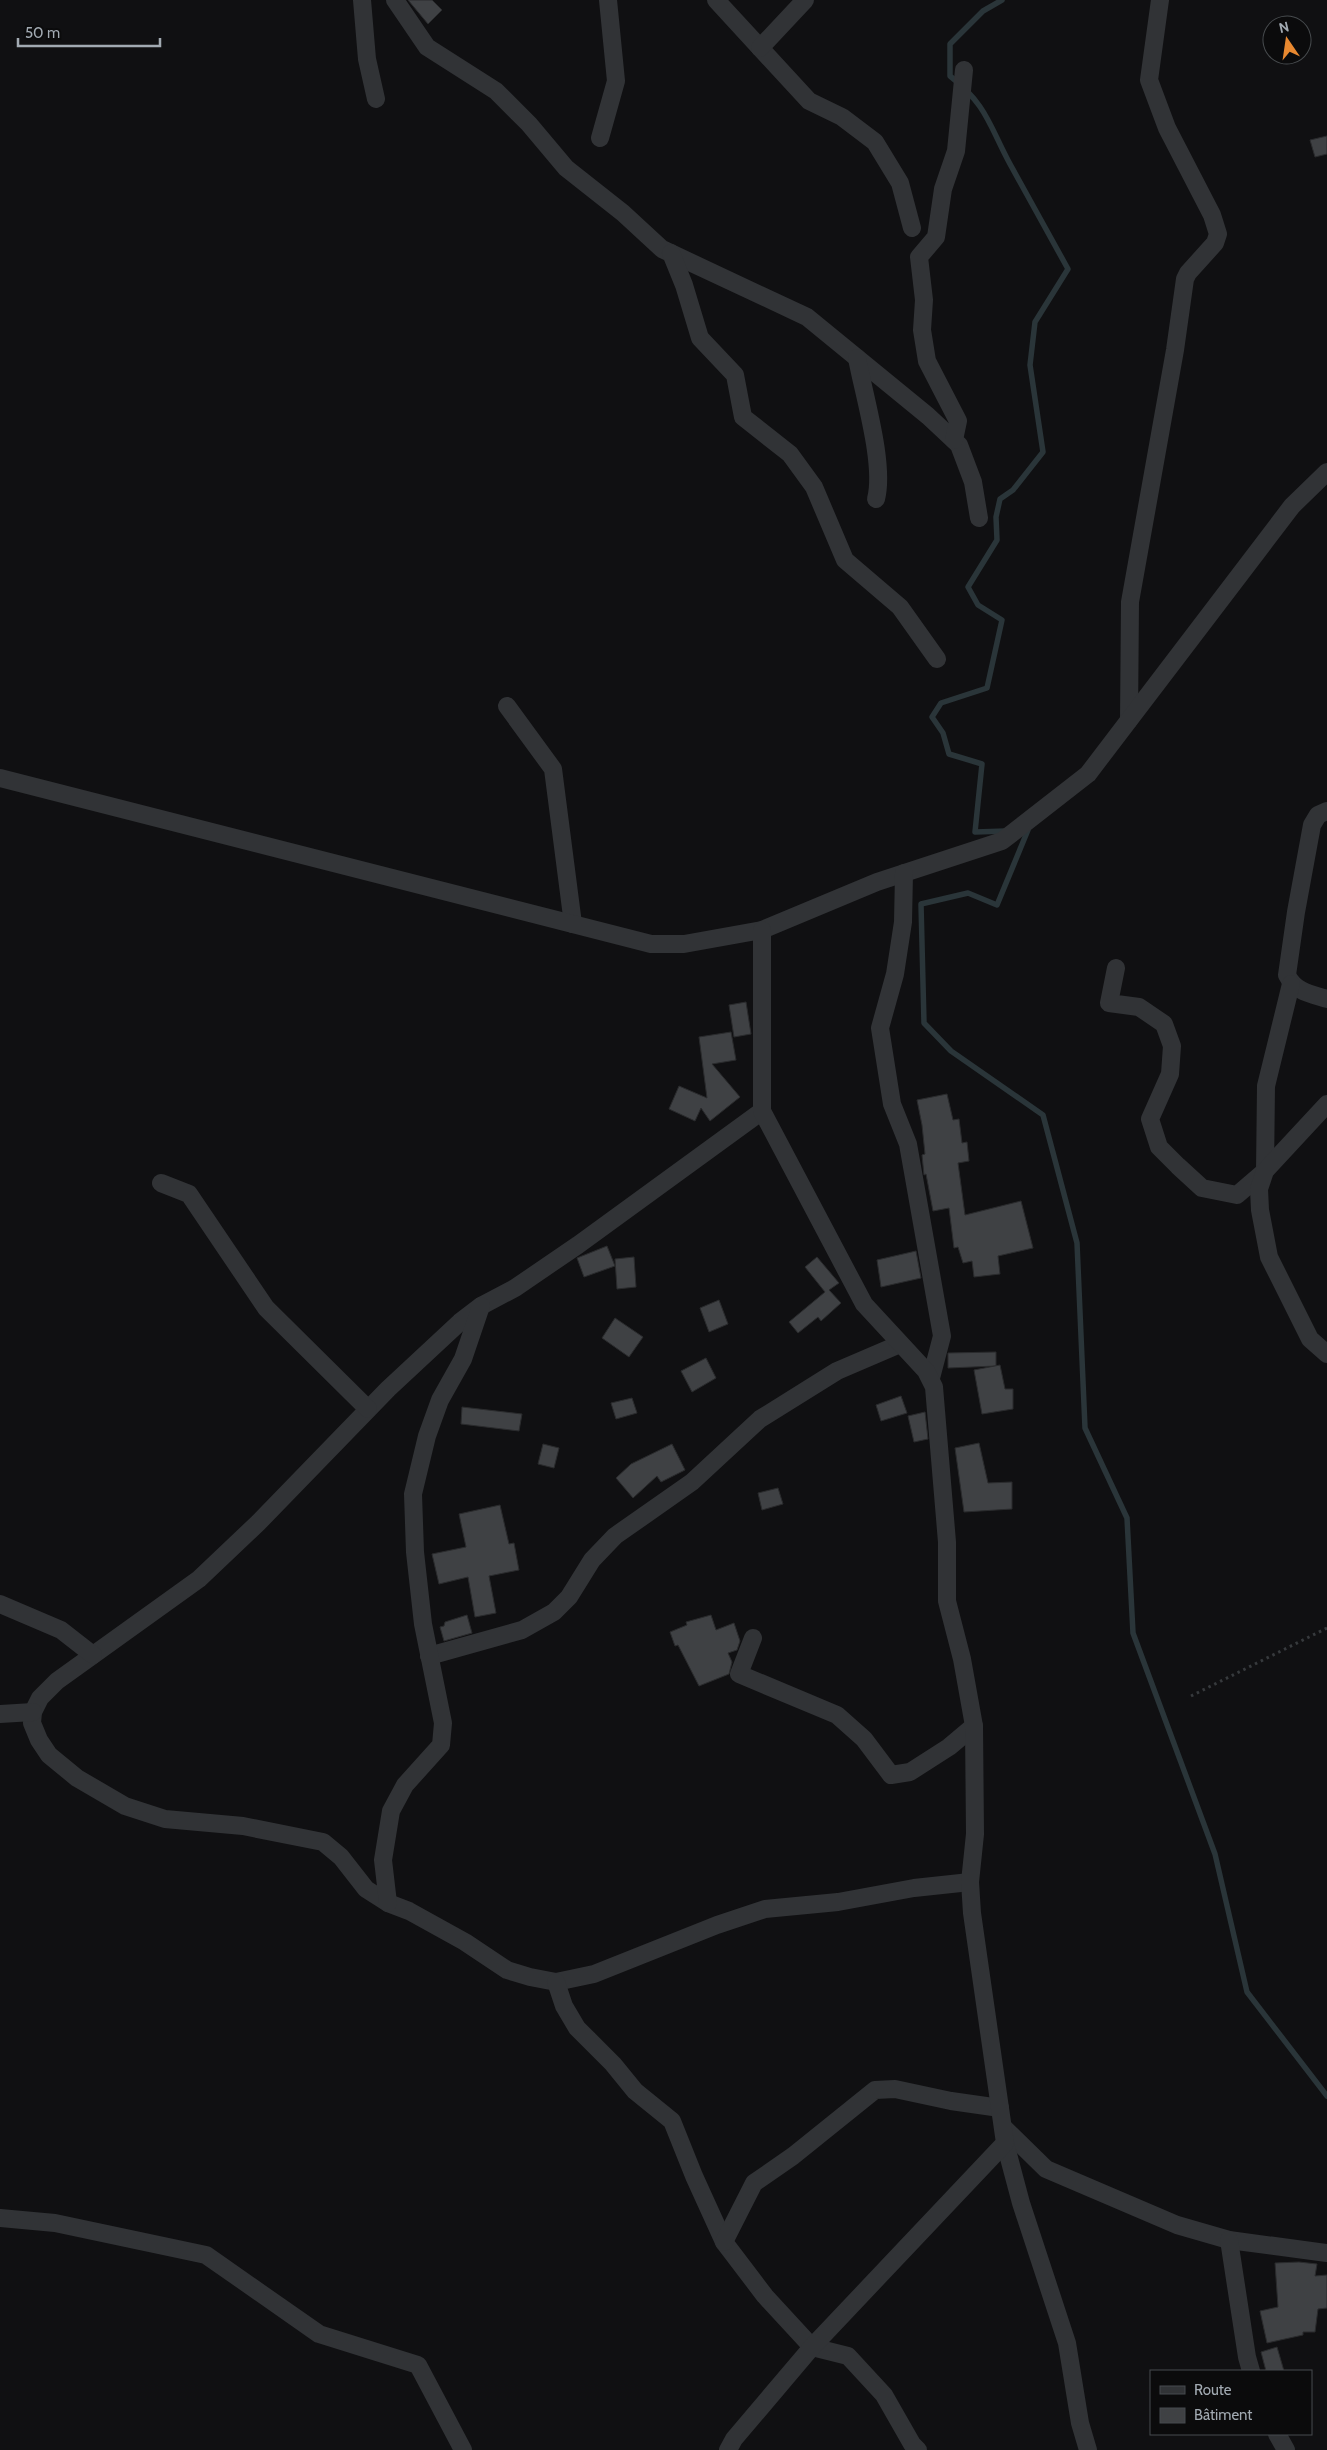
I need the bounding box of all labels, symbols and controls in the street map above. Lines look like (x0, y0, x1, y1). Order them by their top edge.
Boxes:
scale bar (18, 15, 160, 47)
north arrow (1262, 15, 1312, 65)
text: N (1277, 17, 1291, 37)
text: 50 m (25, 24, 60, 42)
legend (1150, 2370, 1312, 2435)
text: Route (1194, 2381, 1232, 2399)
text: Bâtiment (1194, 2406, 1252, 2424)

